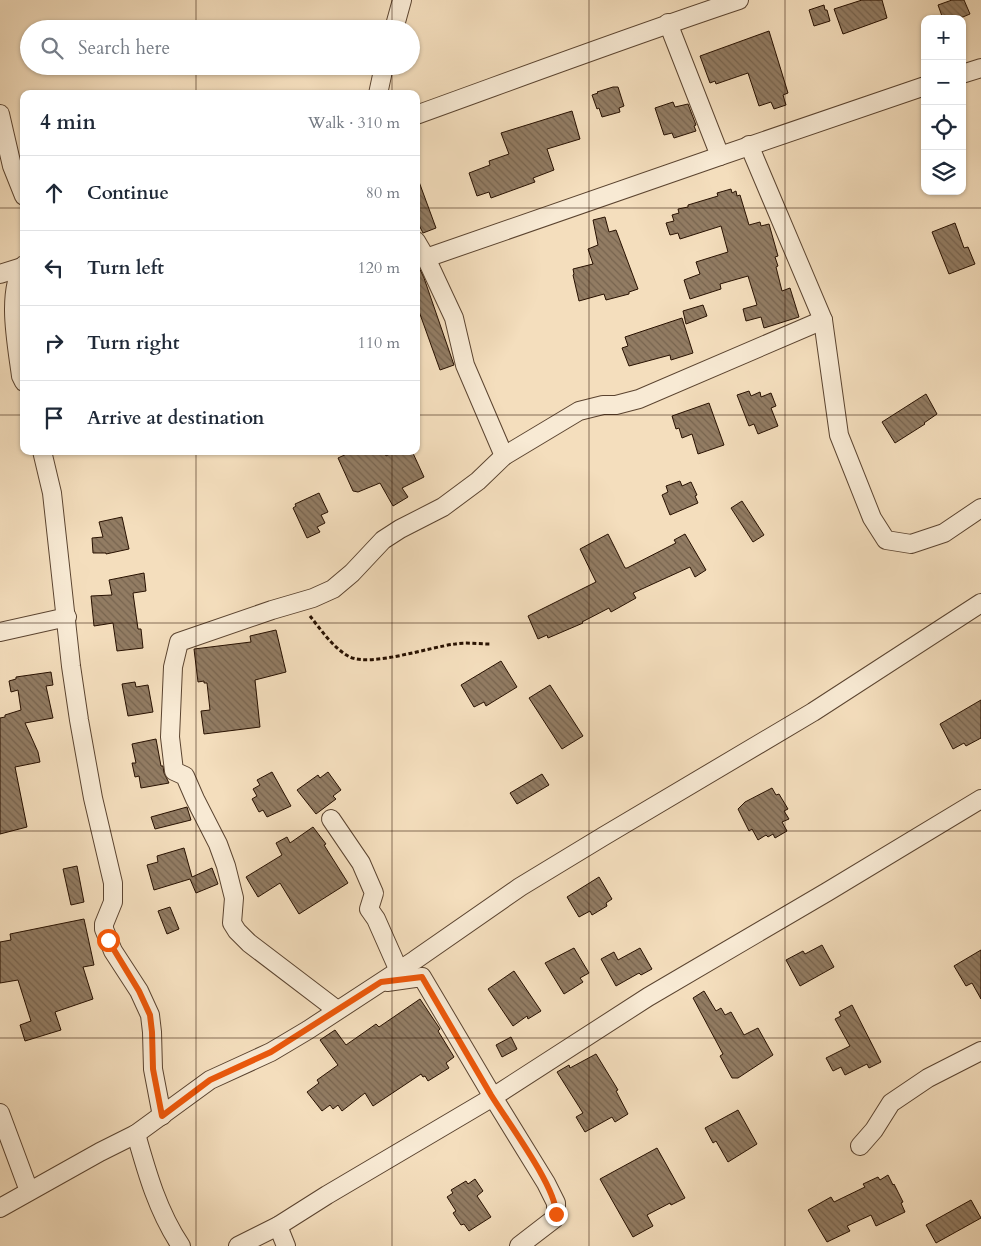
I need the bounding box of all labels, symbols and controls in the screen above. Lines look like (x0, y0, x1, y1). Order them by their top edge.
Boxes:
map controls (921, 15, 966, 195)
button: + (921, 15, 966, 60)
search box (20, 20, 420, 75)
icon: search (38, 34, 66, 62)
text: Search here (78, 35, 170, 61)
button: − (921, 60, 966, 105)
button: locate (921, 105, 966, 150)
text: 4 min (40, 108, 96, 137)
text: Walk · 310 m (308, 112, 400, 134)
button: layers (921, 150, 966, 195)
icon: ahead (40, 179, 68, 207)
text: Continue (87, 180, 169, 206)
text: 80 m (366, 182, 400, 204)
icon: left (40, 254, 68, 282)
text: Turn left (87, 255, 164, 281)
text: 120 m (358, 257, 400, 279)
icon: right (40, 329, 68, 357)
text: Turn right (87, 330, 179, 356)
text: 110 m (358, 332, 400, 354)
icon: arrive (40, 404, 68, 432)
text: Arrive at destination (87, 405, 264, 431)
route start (97, 929, 120, 952)
route end (545, 1203, 568, 1226)

